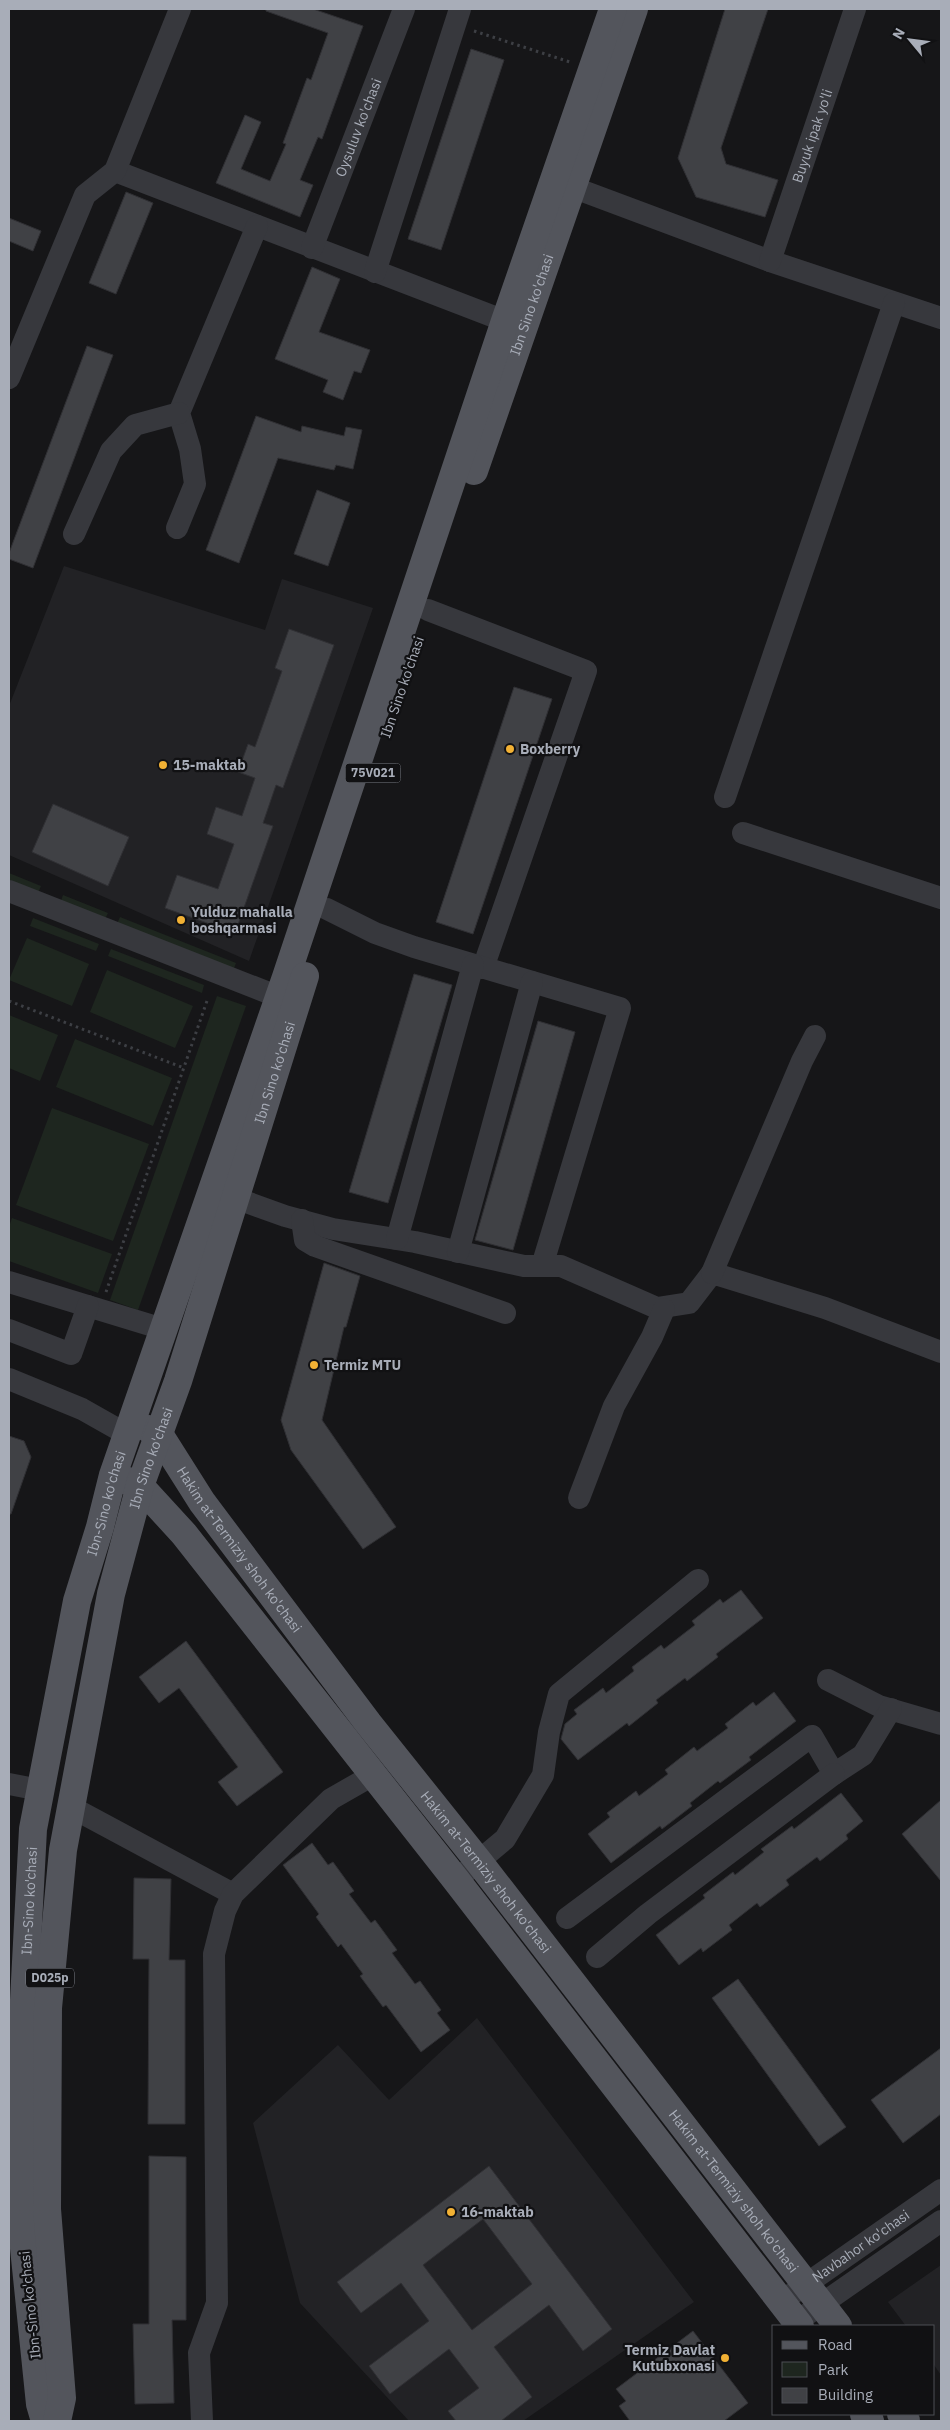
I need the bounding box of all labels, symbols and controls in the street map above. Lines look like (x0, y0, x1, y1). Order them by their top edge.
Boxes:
north arrow (885, 15, 935, 65)
text: N (888, 25, 909, 42)
street label: Oysuluv ko'chasi (331, 76, 385, 179)
street label: Buyuk ipak yo'li (788, 87, 836, 185)
street label: Ibn Sino ko'chasi (506, 251, 558, 358)
street label: Ibn Sino ko'chasi (376, 634, 428, 740)
place label: Boxberry (520, 740, 581, 758)
marker: Boxberry (504, 743, 516, 755)
place label: 15-maktab (173, 756, 246, 774)
marker: 15-maktab (157, 759, 169, 771)
road number: 75V021 (346, 764, 400, 782)
place label: Yulduz mahalla boshqarmasi (191, 903, 293, 937)
marker: Yulduz mahalla boshqarmasi (175, 914, 187, 926)
street label: Ibn Sino ko'chasi (250, 1019, 299, 1126)
place label: Termiz MTU (324, 1356, 401, 1374)
marker: Termiz MTU (308, 1359, 320, 1371)
street label: Ibn Sino ko'chasi (125, 1405, 177, 1511)
street label: Ibn-Sino ko'chasi (83, 1448, 130, 1558)
street label: Hakim at-Termiziy shoh ko'chasi (173, 1463, 306, 1636)
street label: Hakim at-Termiziy shoh ko'chasi (417, 1787, 555, 1957)
street label: Ibn-Sino ko'chasi (17, 1846, 41, 1955)
road number: D025p (26, 1969, 74, 1988)
street label: Hakim at-Termiziy shoh ko'chasi (665, 2106, 802, 2276)
place label: 16-maktab (461, 2203, 534, 2221)
marker: 16-maktab (445, 2206, 457, 2218)
street label: Navbahor ko'chasi (809, 2206, 913, 2286)
street label: Ibn-Sino ko'chasi (15, 2250, 45, 2360)
legend (772, 2325, 935, 2415)
text: Road (818, 2335, 853, 2354)
place label: Termiz Davlat Kutubxonasi (625, 2341, 715, 2375)
marker: Termiz Davlat Kutubxonasi (719, 2352, 731, 2364)
text: Park (818, 2360, 848, 2379)
text: Building (818, 2385, 873, 2404)

